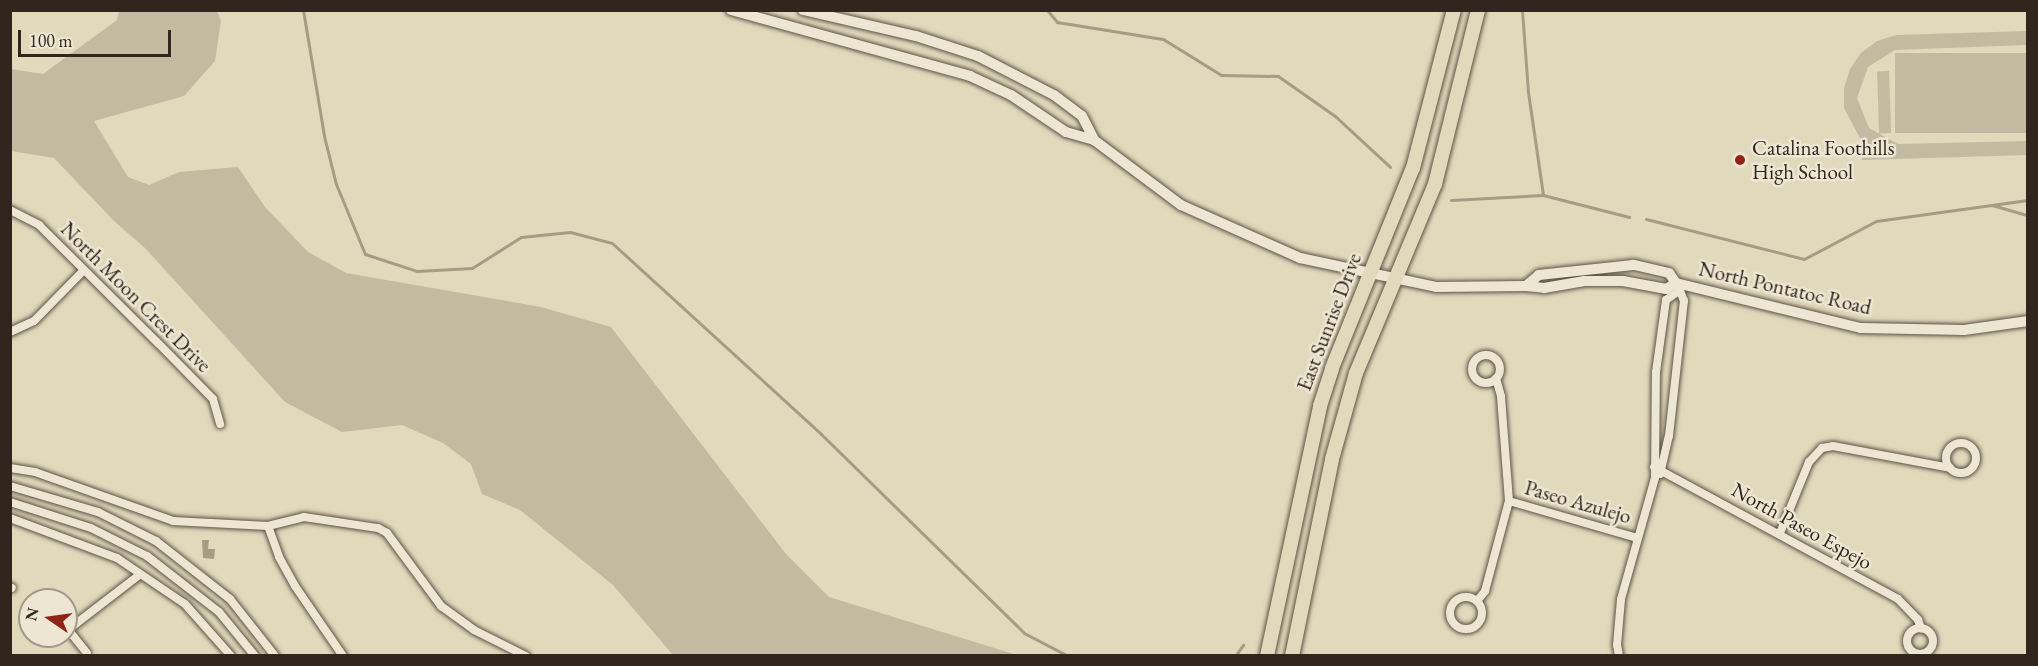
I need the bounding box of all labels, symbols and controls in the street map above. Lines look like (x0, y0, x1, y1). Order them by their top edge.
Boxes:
scale bar (21, 18, 174, 56)
text: 100 m (29, 29, 73, 52)
place label: Catalina Foothills High School (1752, 135, 1894, 185)
marker: Catalina Foothills High School (1733, 153, 1747, 167)
street label: North Moon Crest Drive (55, 216, 217, 378)
street label: East Sunrise Drive (1291, 250, 1367, 394)
street label: North Pontatoc Road (1696, 256, 1874, 320)
street label: Paseo Azulejo (1522, 475, 1634, 529)
street label: North Paseo Espejo (1727, 477, 1877, 575)
north arrow (18, 588, 78, 648)
text: N (20, 606, 44, 623)

